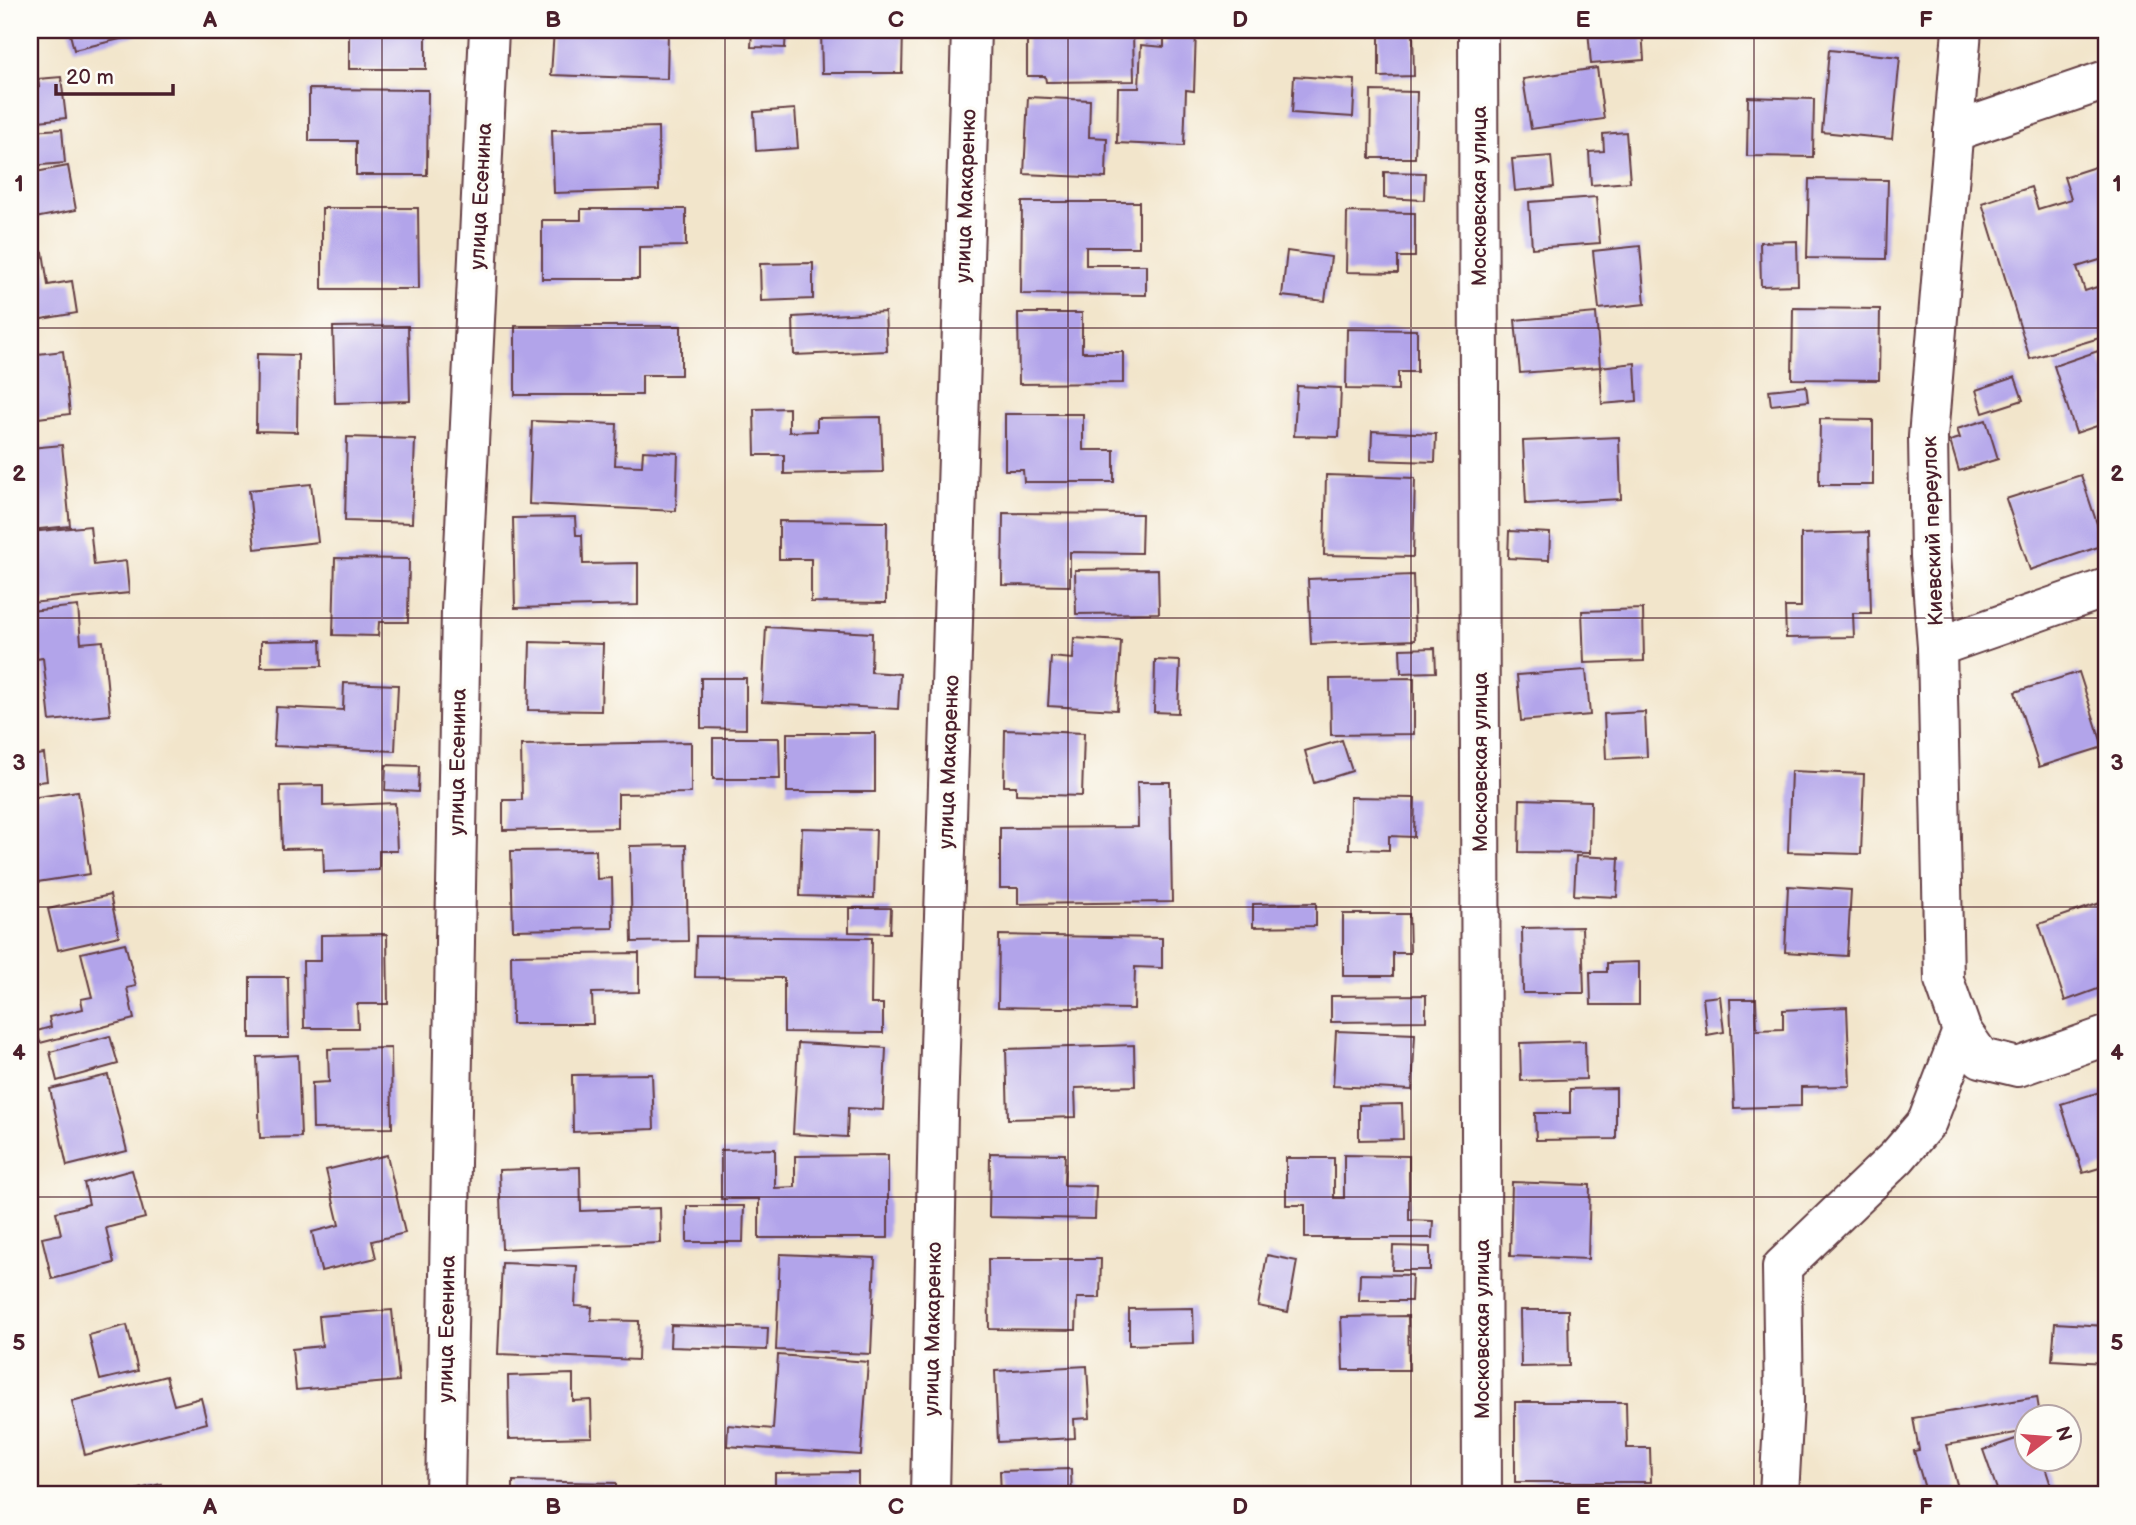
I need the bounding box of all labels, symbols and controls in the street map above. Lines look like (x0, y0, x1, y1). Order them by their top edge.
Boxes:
text: A (202, 6, 218, 34)
text: B (545, 6, 561, 34)
text: C (888, 6, 904, 34)
text: D (1232, 6, 1248, 34)
text: E (1576, 6, 1591, 34)
text: F (1919, 6, 1933, 34)
scale bar (56, 52, 173, 96)
text: 20 m (66, 65, 114, 90)
street label: Московская улица (1467, 105, 1492, 286)
street label: улица Макаренко (950, 108, 982, 283)
street label: улица Есенина (465, 121, 497, 270)
text: 1 (14, 170, 24, 198)
text: 1 (2112, 170, 2122, 198)
street label: Киевский переулок (1917, 436, 1949, 626)
text: 2 (12, 460, 26, 488)
text: 2 (2110, 460, 2124, 488)
street label: Московская улица (1468, 671, 1493, 852)
street label: улица Макаренко (933, 674, 965, 849)
street label: улица Есенина (444, 688, 472, 836)
text: 3 (12, 749, 26, 777)
text: 3 (2110, 749, 2124, 777)
text: 4 (12, 1039, 26, 1067)
text: 4 (2110, 1039, 2124, 1067)
street label: Московская улица (1470, 1238, 1495, 1419)
street label: улица Макаренко (919, 1242, 947, 1416)
street label: улица Есенина (433, 1255, 461, 1403)
text: 5 (12, 1329, 26, 1357)
text: 5 (2110, 1329, 2124, 1357)
north arrow (2014, 1402, 2084, 1472)
text: N (2050, 1424, 2076, 1444)
text: A (202, 1493, 218, 1521)
text: B (545, 1493, 561, 1521)
text: C (888, 1493, 904, 1521)
text: D (1232, 1493, 1248, 1521)
text: E (1576, 1493, 1591, 1521)
text: F (1919, 1493, 1933, 1521)

